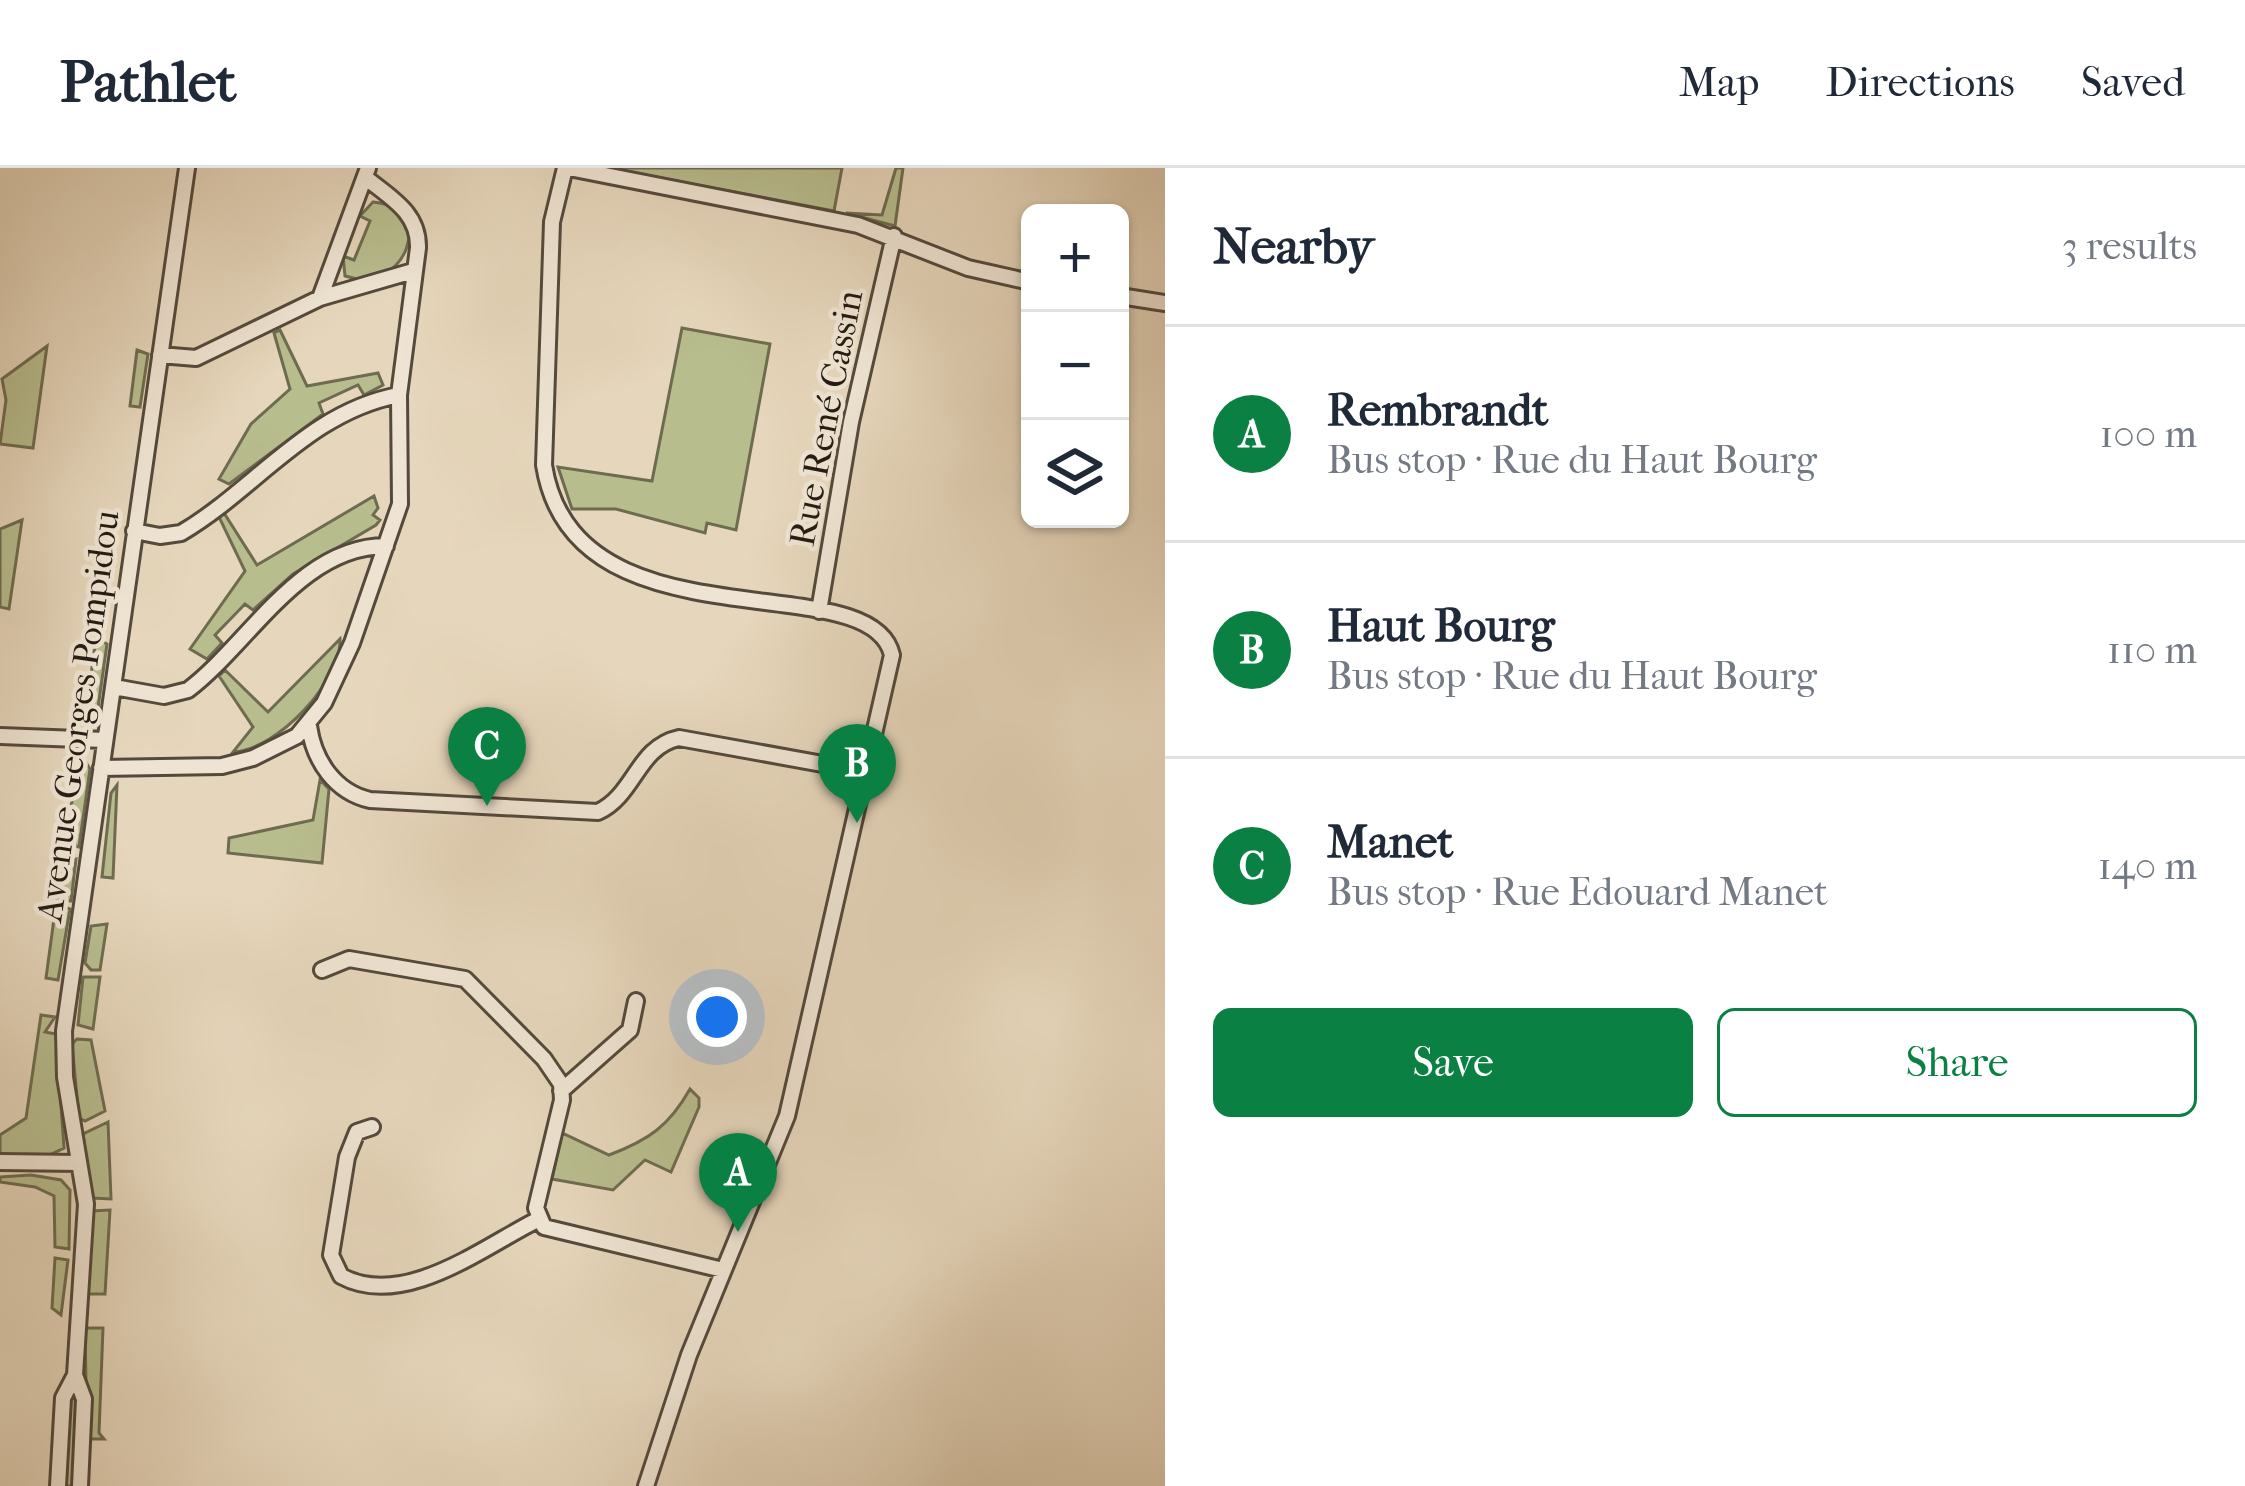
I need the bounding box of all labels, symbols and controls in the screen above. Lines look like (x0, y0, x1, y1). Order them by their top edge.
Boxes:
text: Pathlet (60, 49, 236, 116)
text: Map (1679, 58, 1759, 107)
text: Directions (1825, 58, 2015, 107)
text: Saved (2081, 58, 2185, 107)
map controls (1021, 204, 1129, 528)
button: + (1021, 204, 1129, 312)
text: Nearby (1213, 216, 1374, 276)
text: 3 results (2062, 223, 2197, 269)
street label: Rue René Cassin (781, 286, 871, 550)
button: − (1021, 312, 1129, 420)
text: Rembrandt (1327, 384, 1548, 437)
text: A (1239, 411, 1265, 457)
text: 100 m (2099, 411, 2197, 457)
button: layers (1021, 420, 1129, 528)
text: Bus stop · Rue du Haut Bourg (1327, 437, 1817, 483)
street label: Avenue Georges Pompidou (28, 508, 128, 926)
text: Haut Bourg (1327, 600, 1554, 653)
text: B (1239, 627, 1265, 673)
text: 110 m (2107, 627, 2197, 673)
text: Bus stop · Rue du Haut Bourg (1327, 653, 1817, 699)
pin: C (448, 707, 526, 806)
pin: B (818, 724, 896, 823)
text: Manet (1327, 816, 1453, 869)
text: C (1239, 843, 1265, 889)
text: 140 m (2098, 843, 2197, 889)
text: Bus stop · Rue Edouard Manet (1327, 869, 1828, 915)
your location (687, 987, 747, 1047)
button: Save (1213, 1008, 1693, 1117)
button: Share (1717, 1008, 2197, 1117)
pin: A (699, 1133, 777, 1232)

